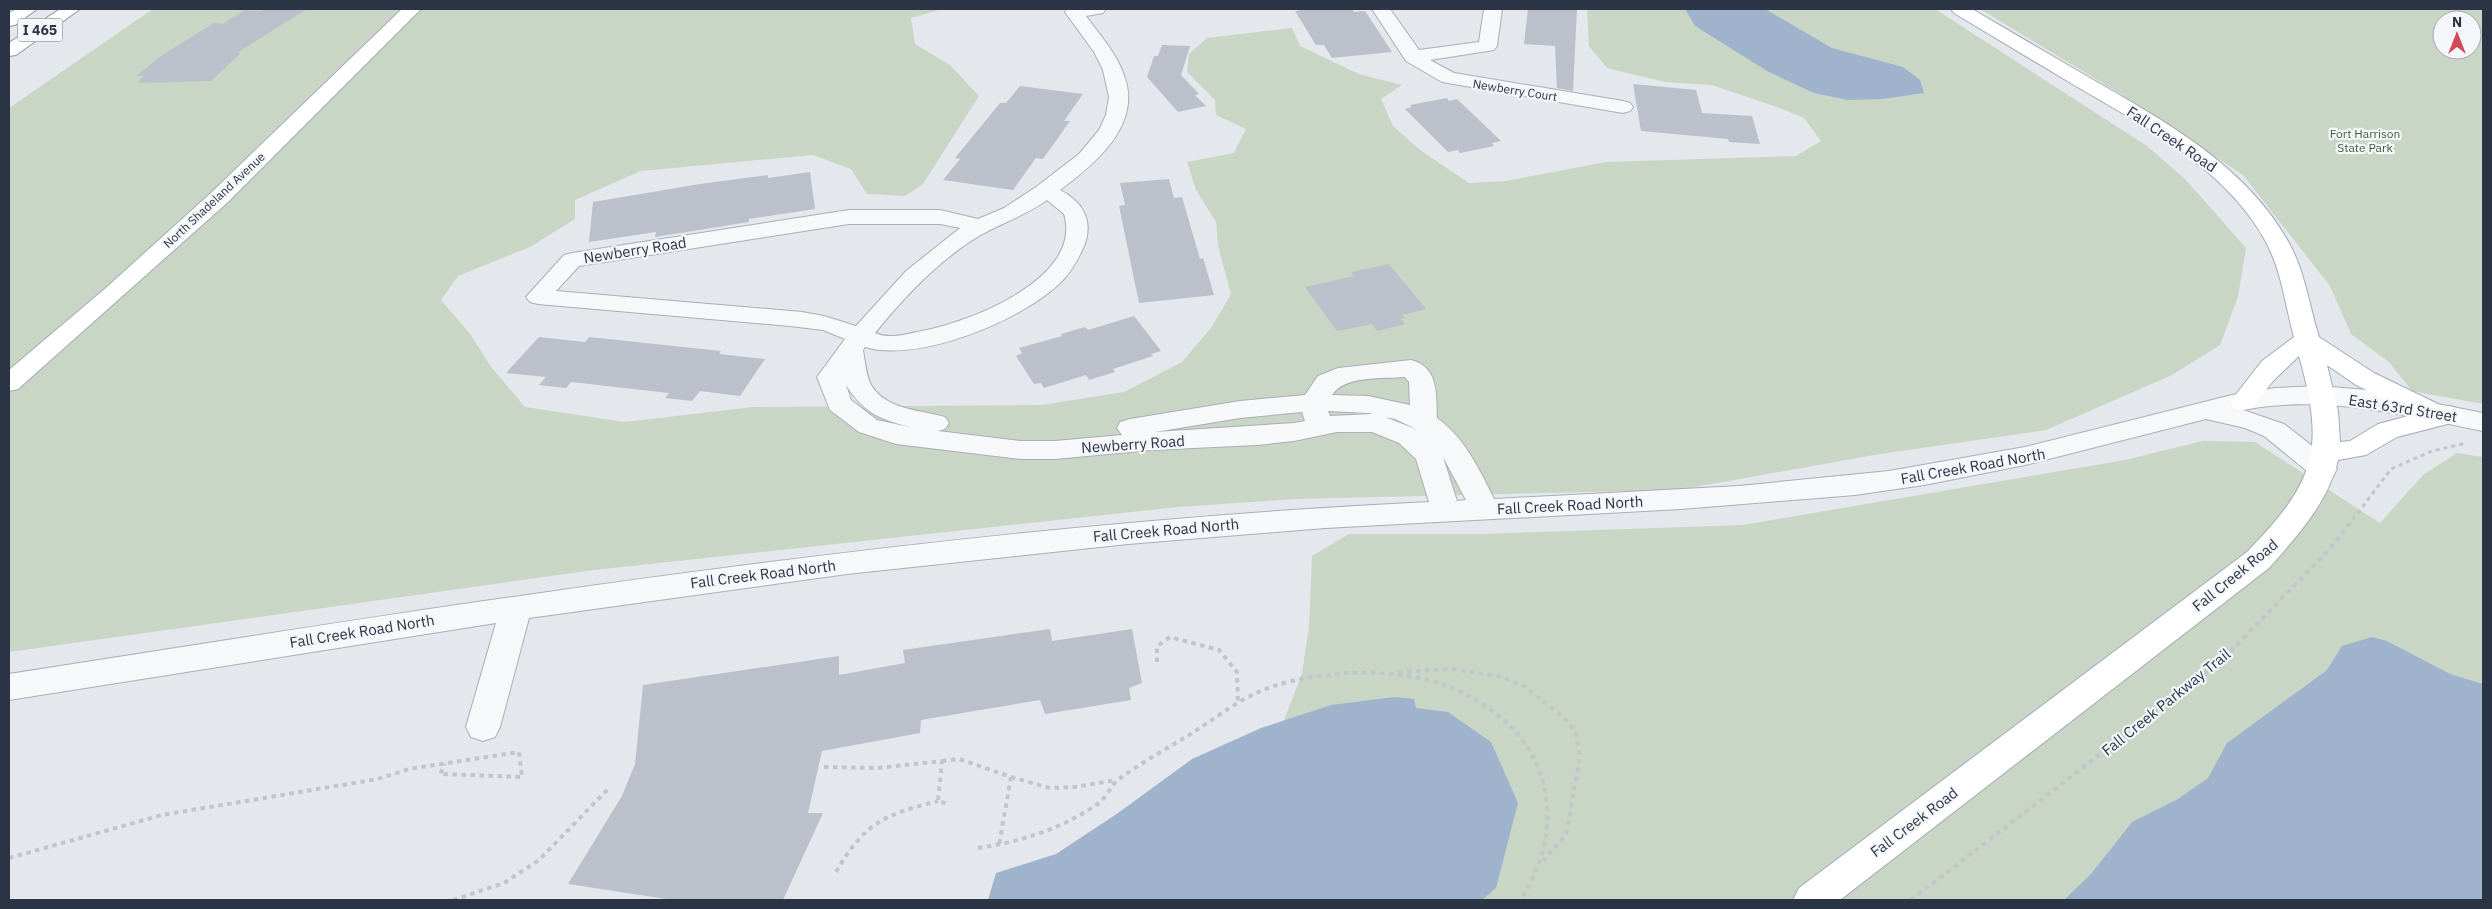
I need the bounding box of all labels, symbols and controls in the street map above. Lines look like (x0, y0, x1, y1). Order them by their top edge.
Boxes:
north arrow (2432, 10, 2482, 60)
text: N (2452, 13, 2462, 31)
road number: I 465 (18, 18, 62, 42)
street label: Newberry Court (1472, 76, 1558, 104)
street label: Fall Creek Road (2123, 102, 2221, 176)
park label: Fort Harrison State Park (2330, 126, 2400, 155)
street label: North Shadeland Avenue (160, 149, 268, 251)
street label: Newberry Road (582, 232, 688, 268)
street label: East 63rd Street (2347, 390, 2459, 426)
street label: Newberry Road (1081, 431, 1185, 457)
street label: Fall Creek Road North (1899, 444, 2047, 488)
street label: Fall Creek Road North (1496, 492, 1644, 518)
street label: Fall Creek Road North (1092, 514, 1240, 546)
street label: Fall Creek Road (2188, 535, 2282, 615)
street label: Fall Creek Road North (689, 556, 837, 592)
street label: Fall Creek Road North (288, 610, 436, 652)
street label: Fall Creek Parkway Trail (2098, 644, 2234, 760)
street label: Fall Creek Road (1867, 783, 1961, 861)

